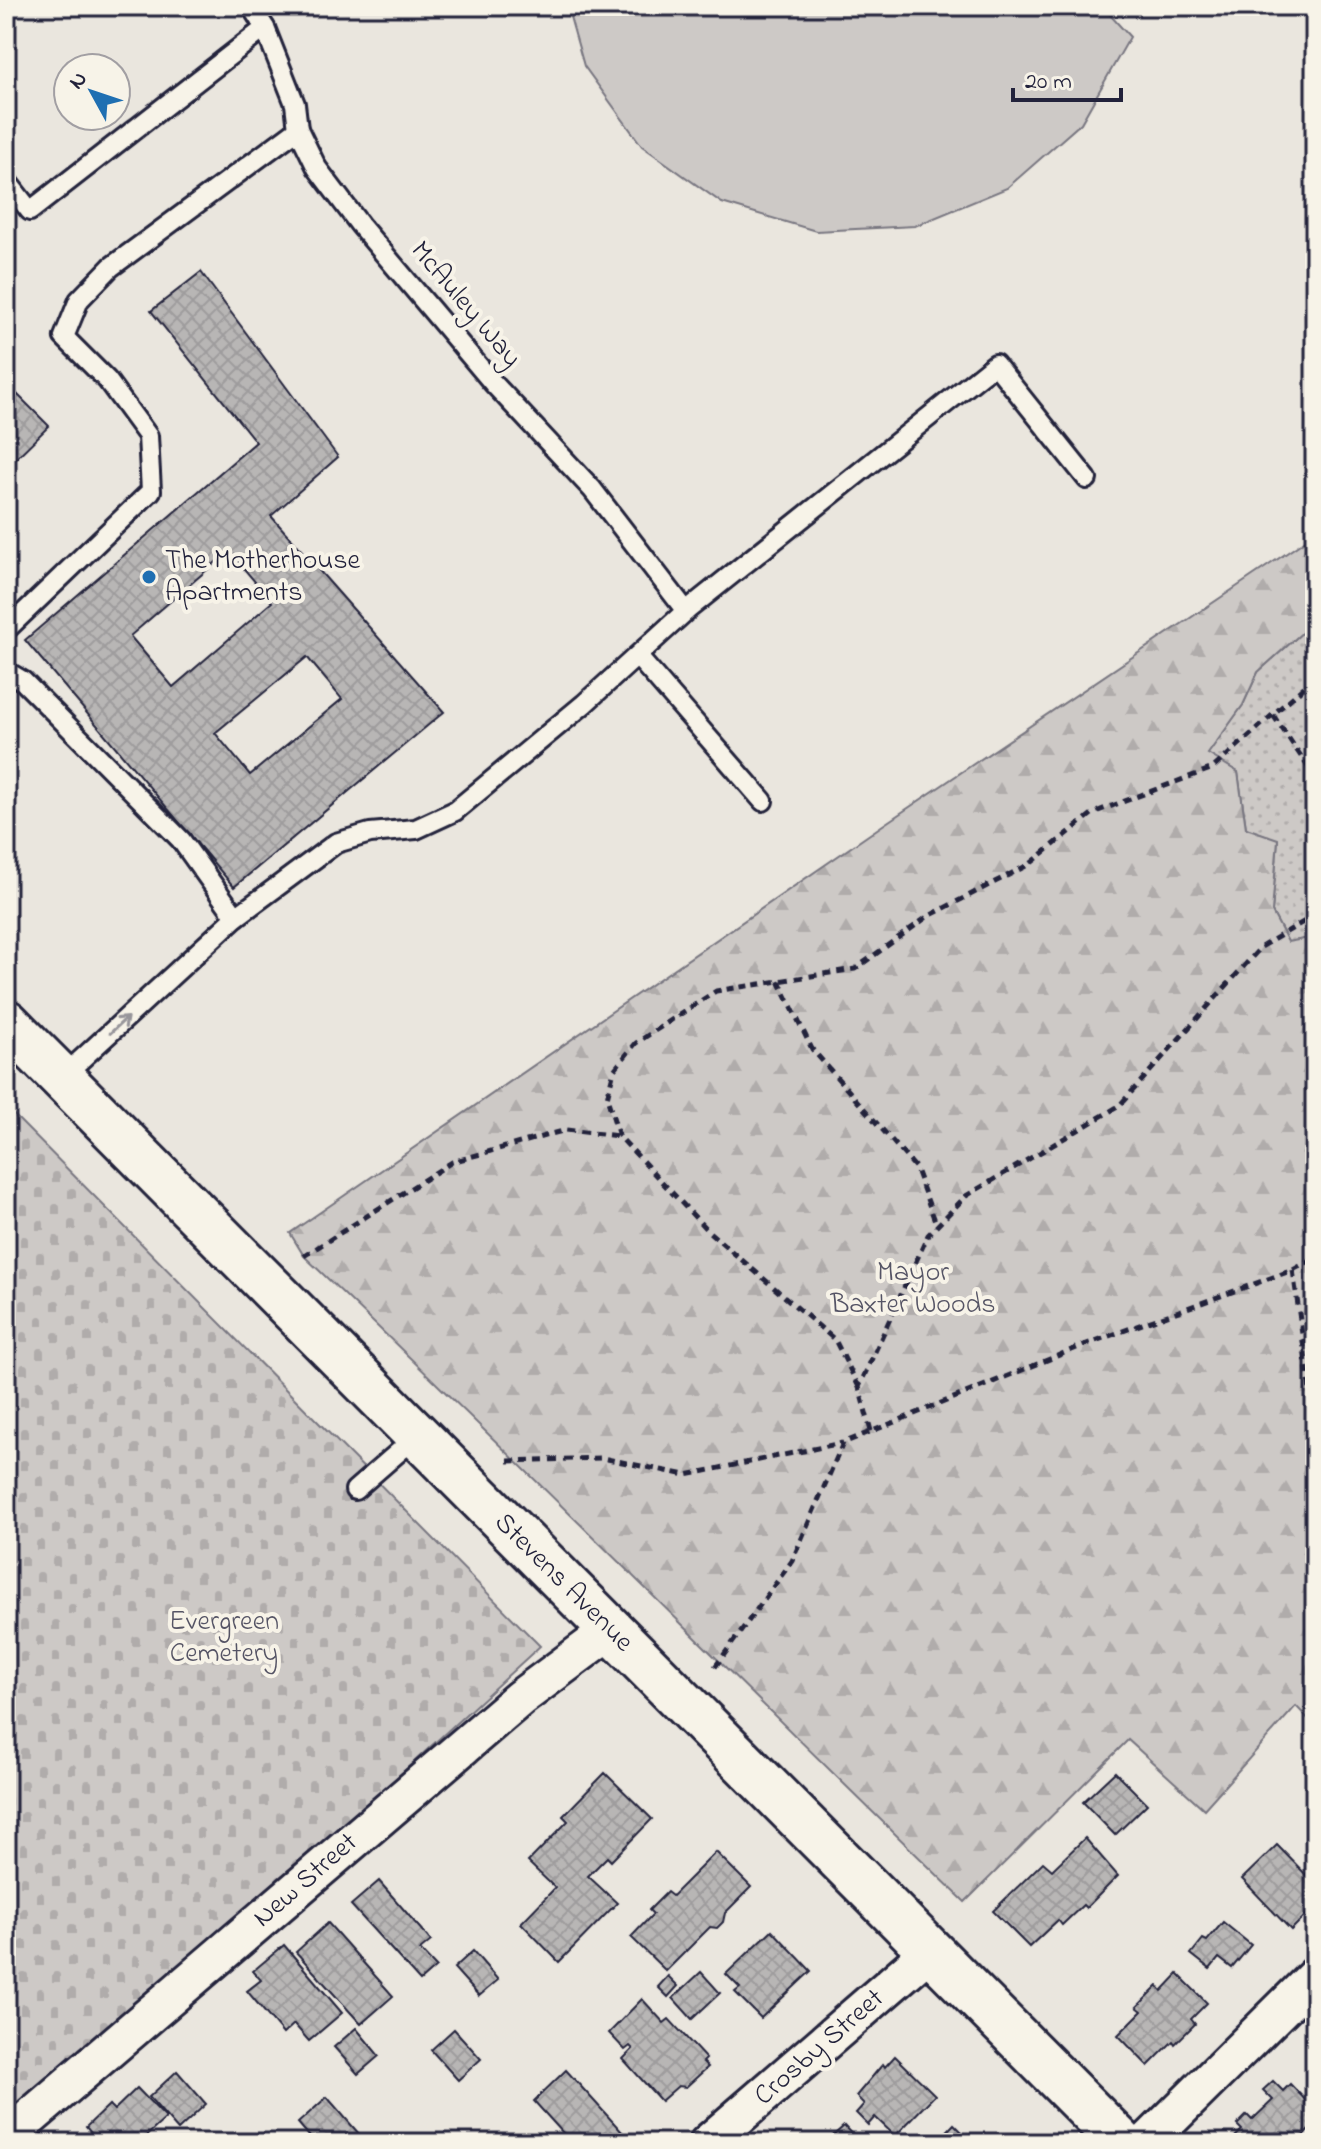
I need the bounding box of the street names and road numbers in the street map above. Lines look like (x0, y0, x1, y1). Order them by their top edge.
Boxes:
street label: McAuley Way (400, 233, 530, 377)
street label: Stevens Avenue (484, 1504, 642, 1662)
street label: New Street (244, 1824, 368, 1938)
street label: Crosby Street (746, 1980, 894, 2116)

